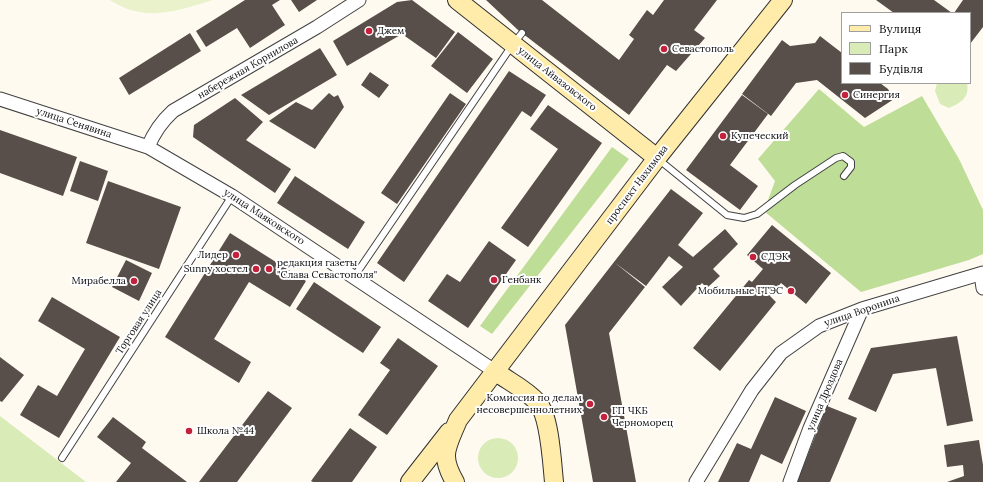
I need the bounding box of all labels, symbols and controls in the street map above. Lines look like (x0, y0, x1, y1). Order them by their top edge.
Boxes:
legend (841, 12, 971, 84)
text: Вулиця (879, 21, 921, 36)
place label: Джем (377, 25, 404, 37)
marker: Джем (364, 26, 374, 36)
street label: набережная Корнилова (196, 34, 300, 102)
text: Парк (879, 41, 908, 56)
place label: Севастополь (672, 43, 734, 55)
marker: Севастополь (659, 44, 669, 54)
street label: улица Айвазовского (515, 45, 599, 113)
text: Будівля (879, 61, 923, 76)
place label: Синергия (853, 89, 900, 101)
marker: Синергия (840, 90, 850, 100)
street label: улица Сенявина (35, 105, 113, 141)
place label: Купеческий (731, 130, 789, 142)
marker: Купеческий (718, 131, 728, 141)
street label: проспект Нахимова (603, 143, 671, 227)
street label: улица Маяковского (221, 186, 307, 248)
place label: Лидер (198, 249, 228, 261)
marker: Лидер (231, 250, 241, 260)
place label: СДЭК (761, 251, 789, 263)
marker: СДЭК (748, 252, 758, 262)
place label: редакция газеты "Слава Севастополя" (277, 257, 377, 280)
place label: Sunny хостел (184, 263, 248, 275)
marker: Sunny хостел (251, 264, 261, 274)
marker: редакция газеты "Слава Севастополя" (264, 264, 274, 274)
place label: Генбанк (502, 274, 541, 286)
place label: Мирабелла (72, 275, 126, 287)
marker: Генбанк (489, 275, 499, 285)
marker: Мирабелла (129, 276, 139, 286)
place label: Мобильные ГТЭС (698, 285, 783, 297)
marker: Мобильные ГТЭС (786, 286, 796, 296)
street label: Торговая улица (114, 287, 164, 357)
street label: улица Воронина (823, 292, 901, 330)
street label: улица Дроздова (804, 357, 846, 433)
place label: Комиссия по делам несовершеннолетних (477, 392, 582, 416)
marker: Комиссия по делам несовершеннолетних (585, 399, 595, 409)
place label: ГП ЧКБ Черноморец (612, 405, 673, 428)
marker: ГП ЧКБ Черноморец (599, 412, 609, 422)
place label: Школа №44 (197, 425, 254, 437)
marker: Школа №44 (184, 426, 194, 436)

